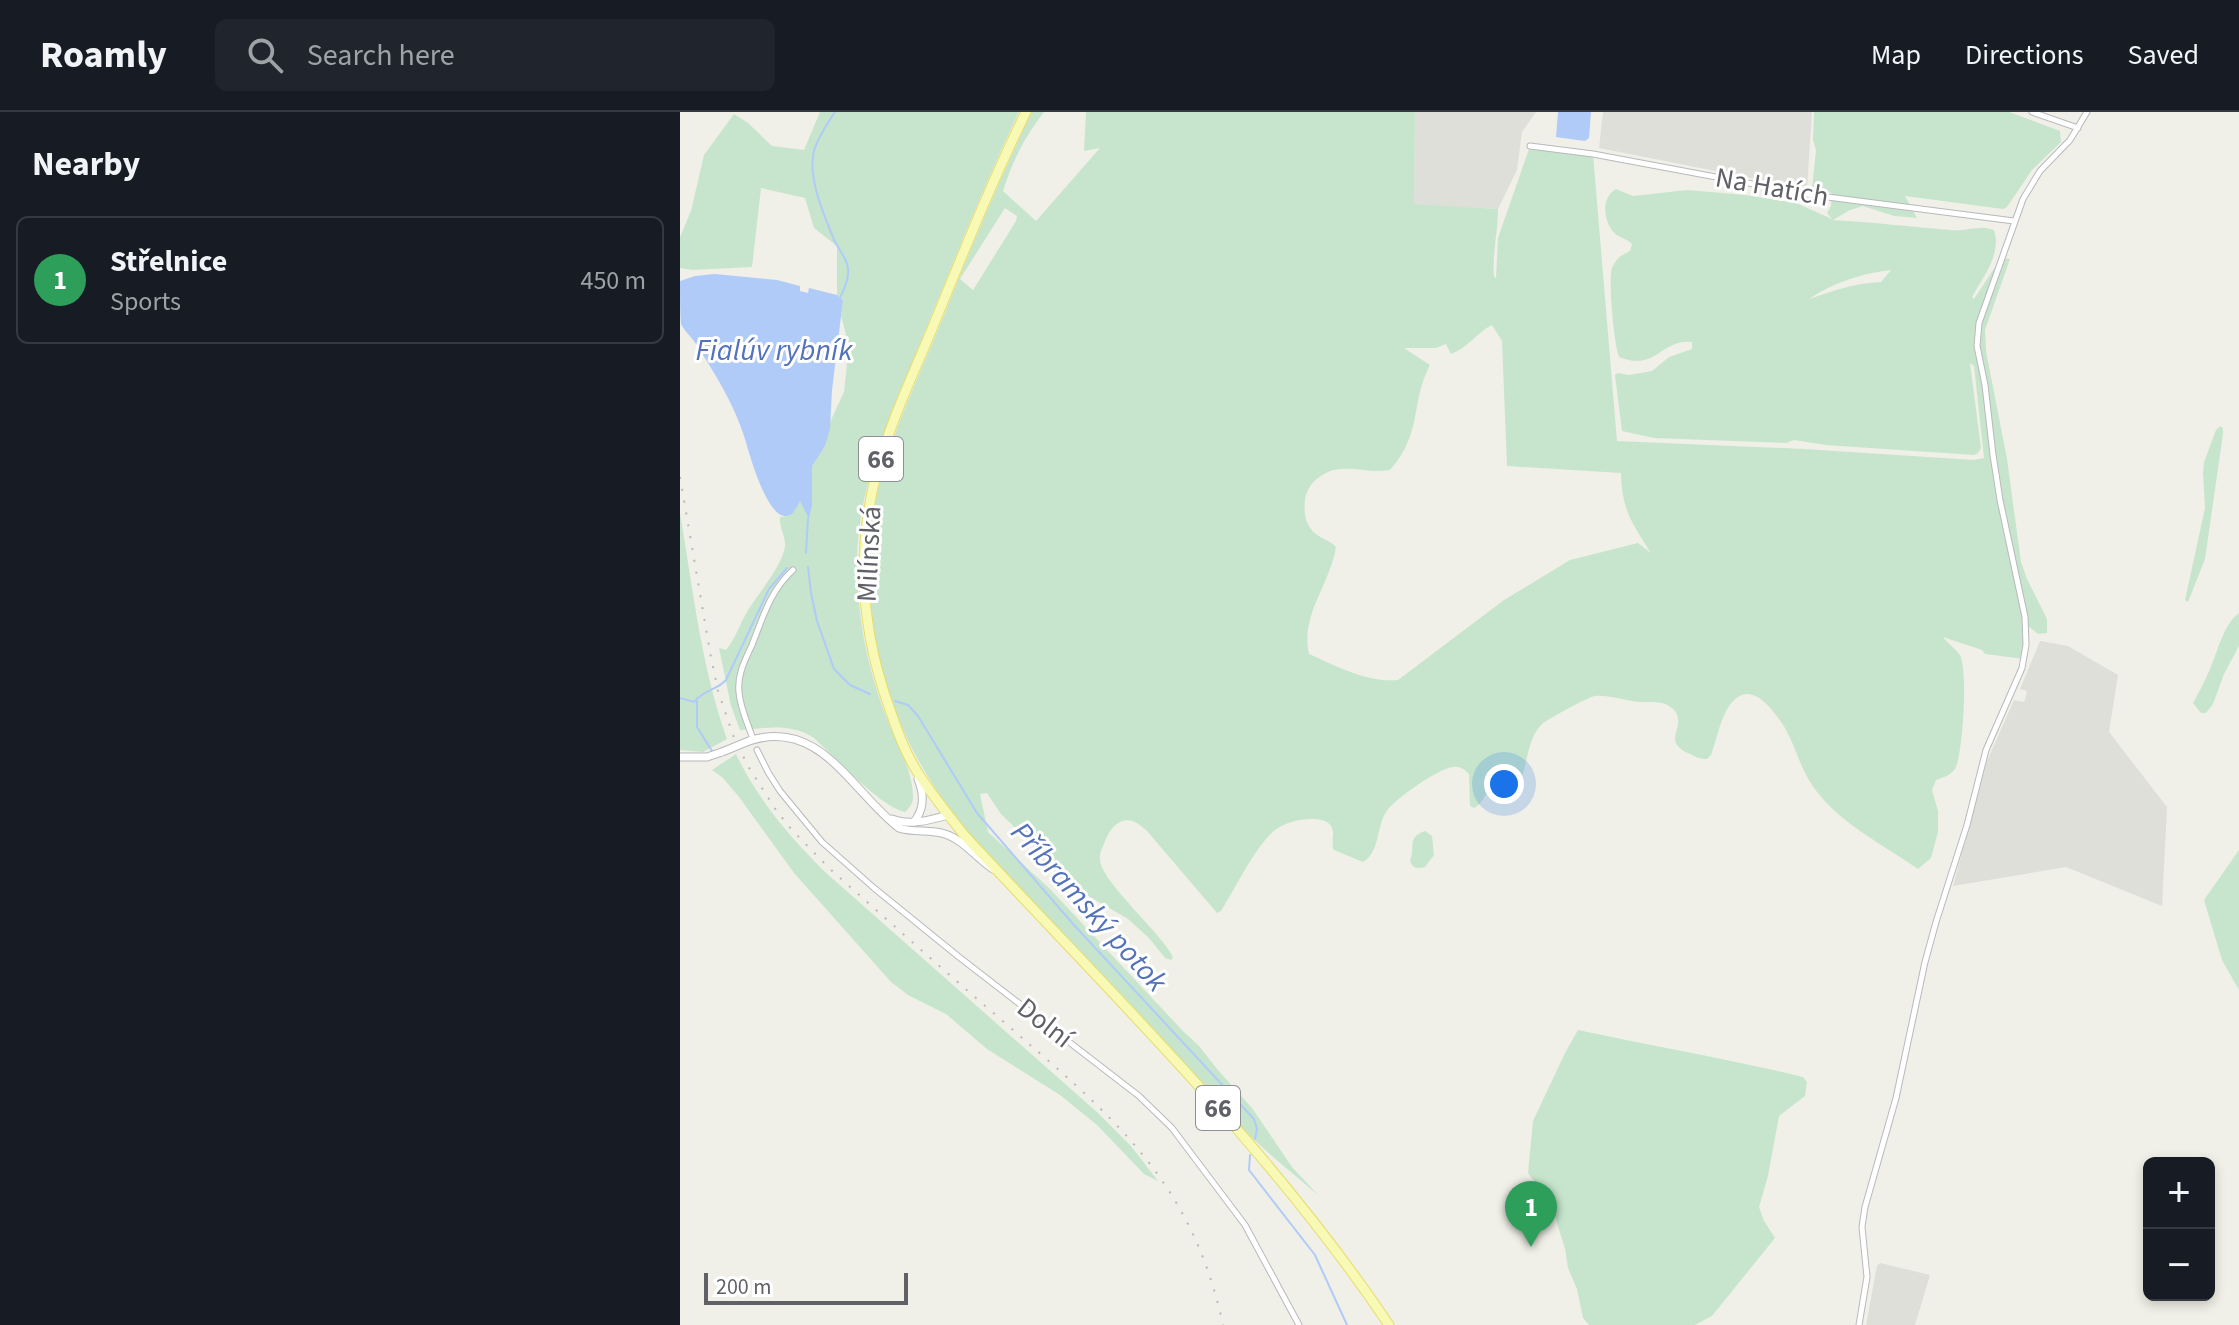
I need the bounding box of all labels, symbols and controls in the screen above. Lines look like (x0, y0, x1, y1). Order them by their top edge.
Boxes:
search box (215, 19, 775, 91)
text: Roamly (40, 28, 167, 82)
icon: search (243, 33, 287, 77)
text: Search here (307, 34, 455, 77)
text: Map (1871, 35, 1921, 75)
text: Directions (1965, 35, 2084, 75)
text: Saved (2128, 35, 2199, 75)
text: Nearby (32, 140, 140, 189)
street label: Na Hatích (1712, 157, 1832, 217)
text: Střelnice (110, 240, 227, 283)
text: 1 (53, 262, 67, 299)
text: 450 m (580, 262, 646, 299)
text: Sports (110, 283, 181, 320)
water label: Fialúv rybník (695, 329, 853, 372)
road number: 66 (859, 437, 903, 481)
street label: Milínská (847, 505, 891, 603)
your location (1484, 764, 1524, 804)
water label: Příbramský potok (1001, 812, 1178, 1002)
street label: Dolní (1008, 988, 1083, 1058)
road number: 66 (1196, 1086, 1240, 1130)
map controls (2143, 1157, 2215, 1301)
button: + (2143, 1157, 2215, 1229)
pin: 1 (1505, 1181, 1557, 1247)
button: − (2143, 1229, 2215, 1301)
scale bar (704, 1269, 908, 1305)
text: 200 m (716, 1271, 771, 1303)

